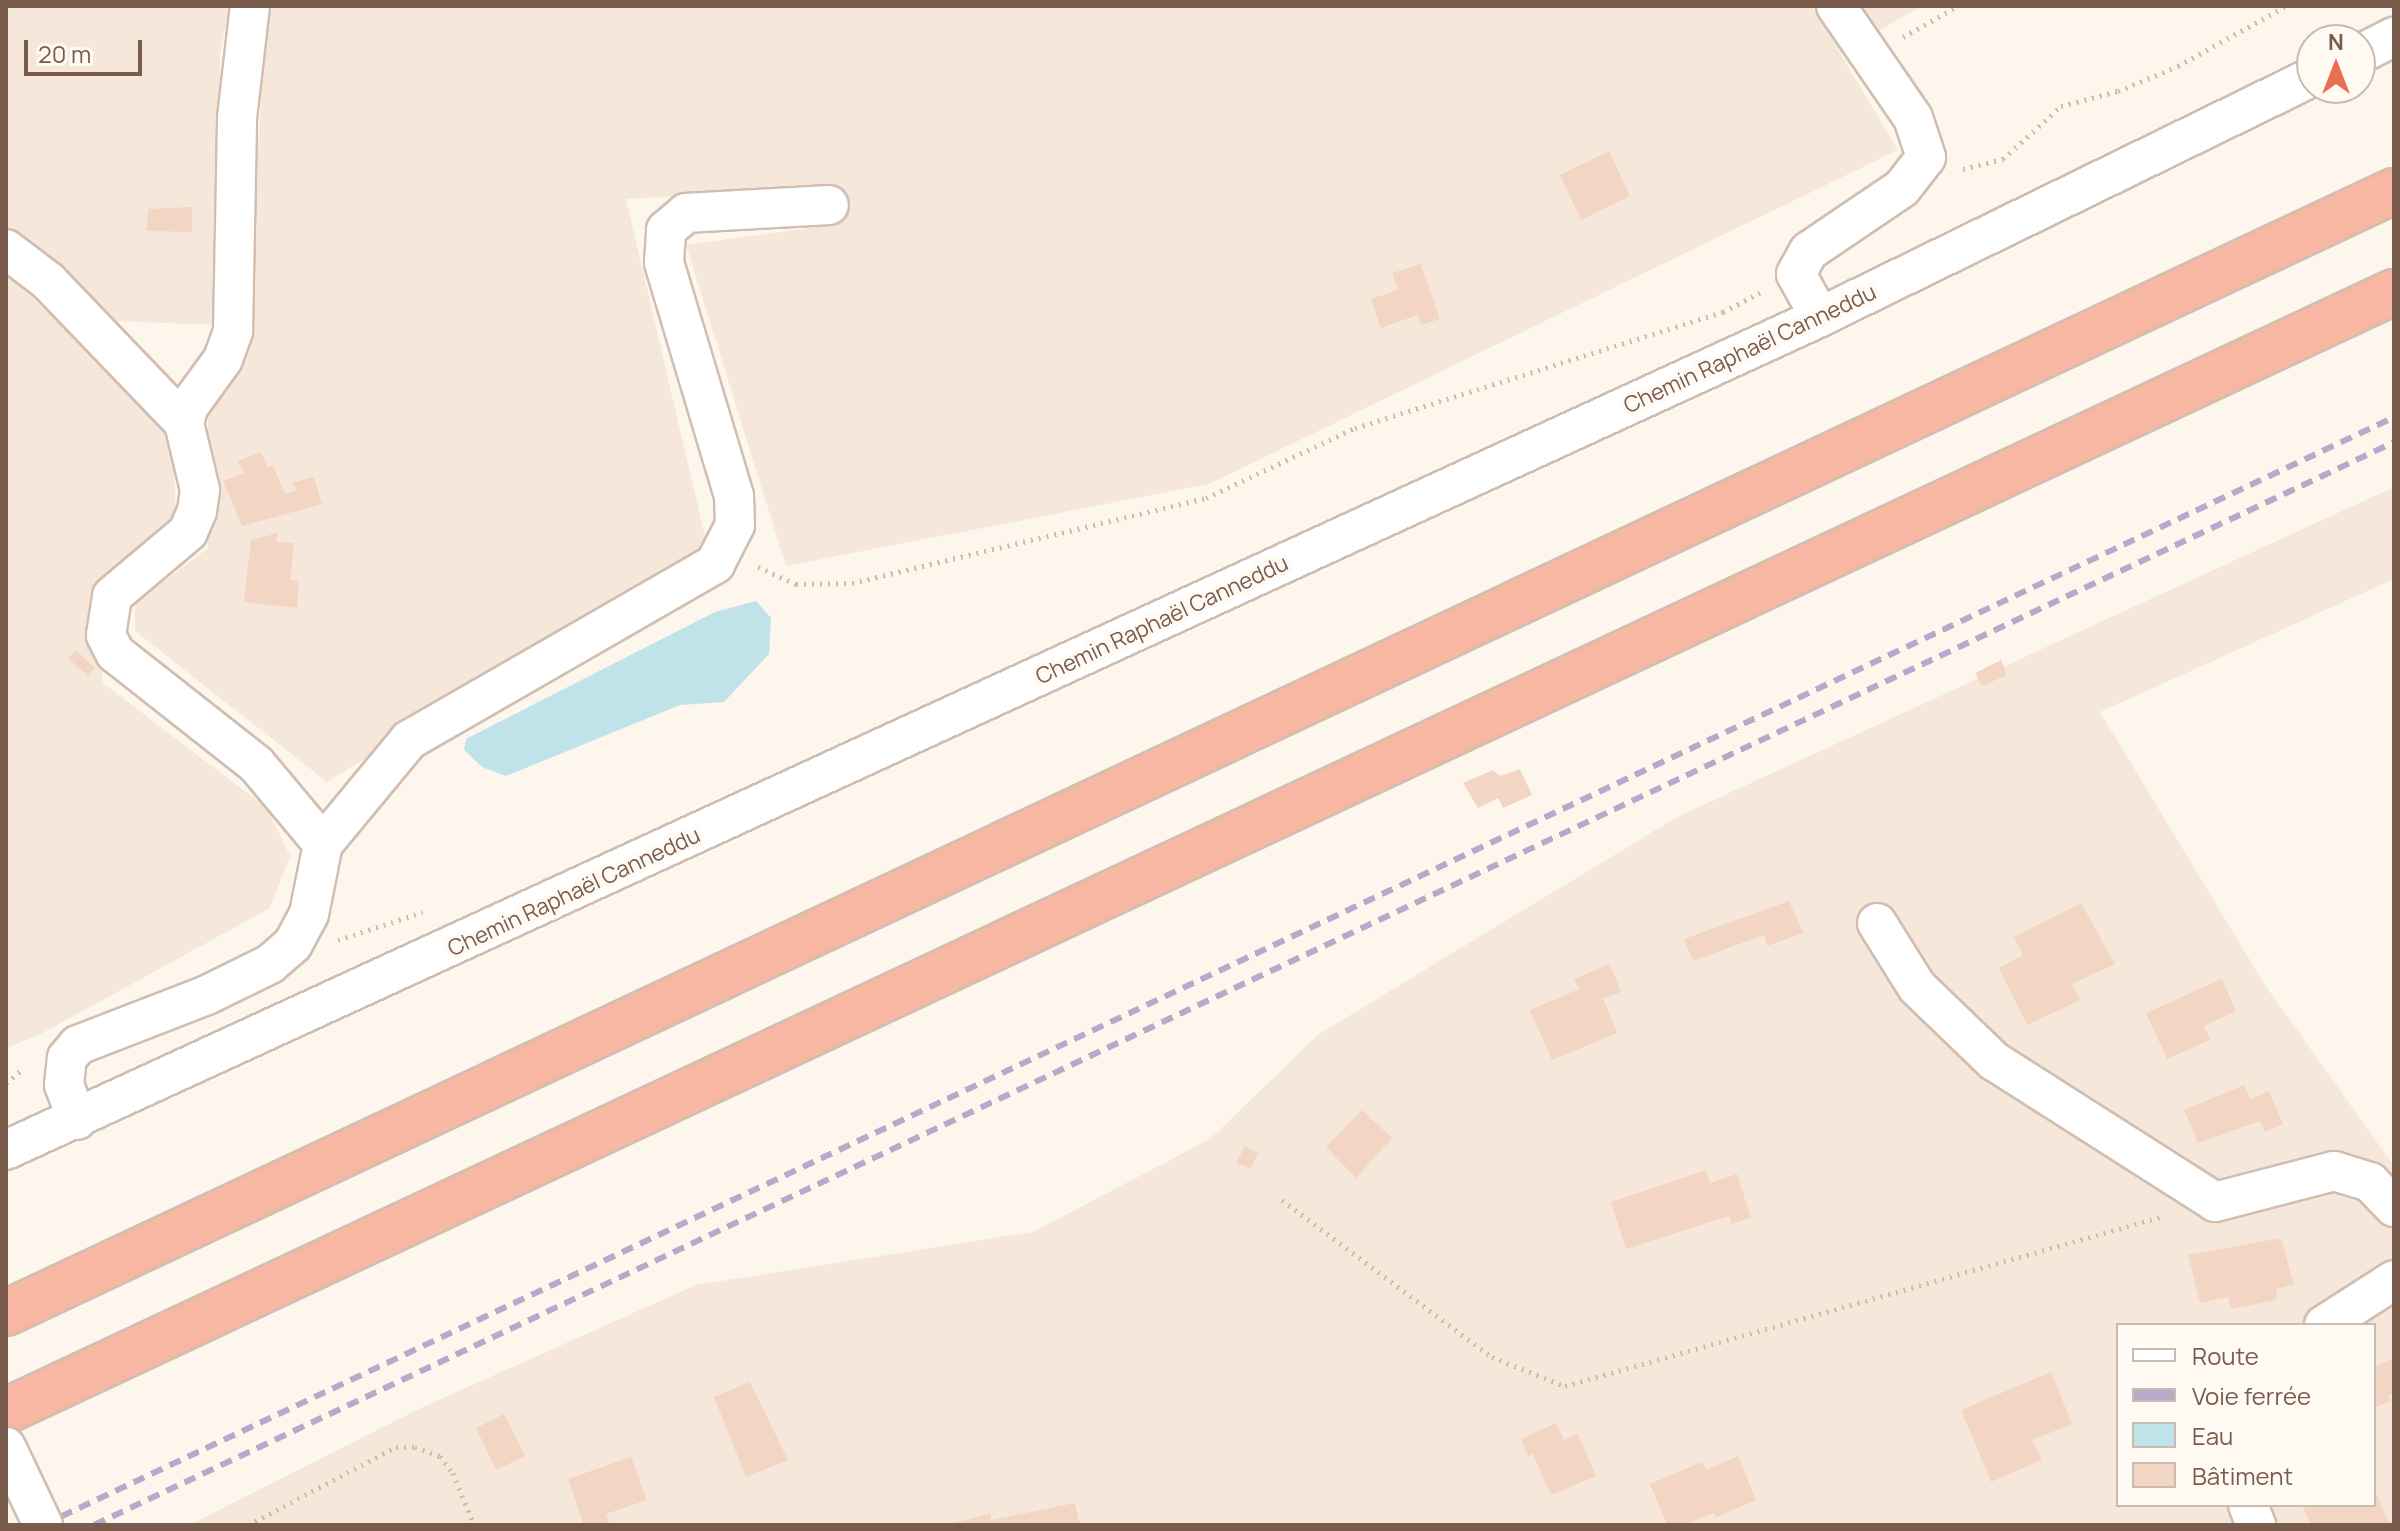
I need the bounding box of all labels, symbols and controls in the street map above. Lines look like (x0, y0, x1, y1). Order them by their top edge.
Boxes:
scale bar (28, 24, 146, 74)
north arrow (2296, 24, 2376, 104)
text: N (2328, 27, 2344, 57)
text: 20 m (38, 37, 91, 70)
street label: Chemin Raphaël Canneddu (1620, 279, 1880, 419)
street label: Chemin Raphaël Canneddu (1032, 550, 1292, 690)
street label: Chemin Raphaël Canneddu (444, 822, 704, 962)
legend (2116, 1323, 2376, 1507)
text: Route (2192, 1339, 2259, 1372)
text: Voie ferrée (2192, 1379, 2311, 1412)
text: Eau (2192, 1419, 2233, 1452)
text: Bâtiment (2192, 1459, 2293, 1492)

